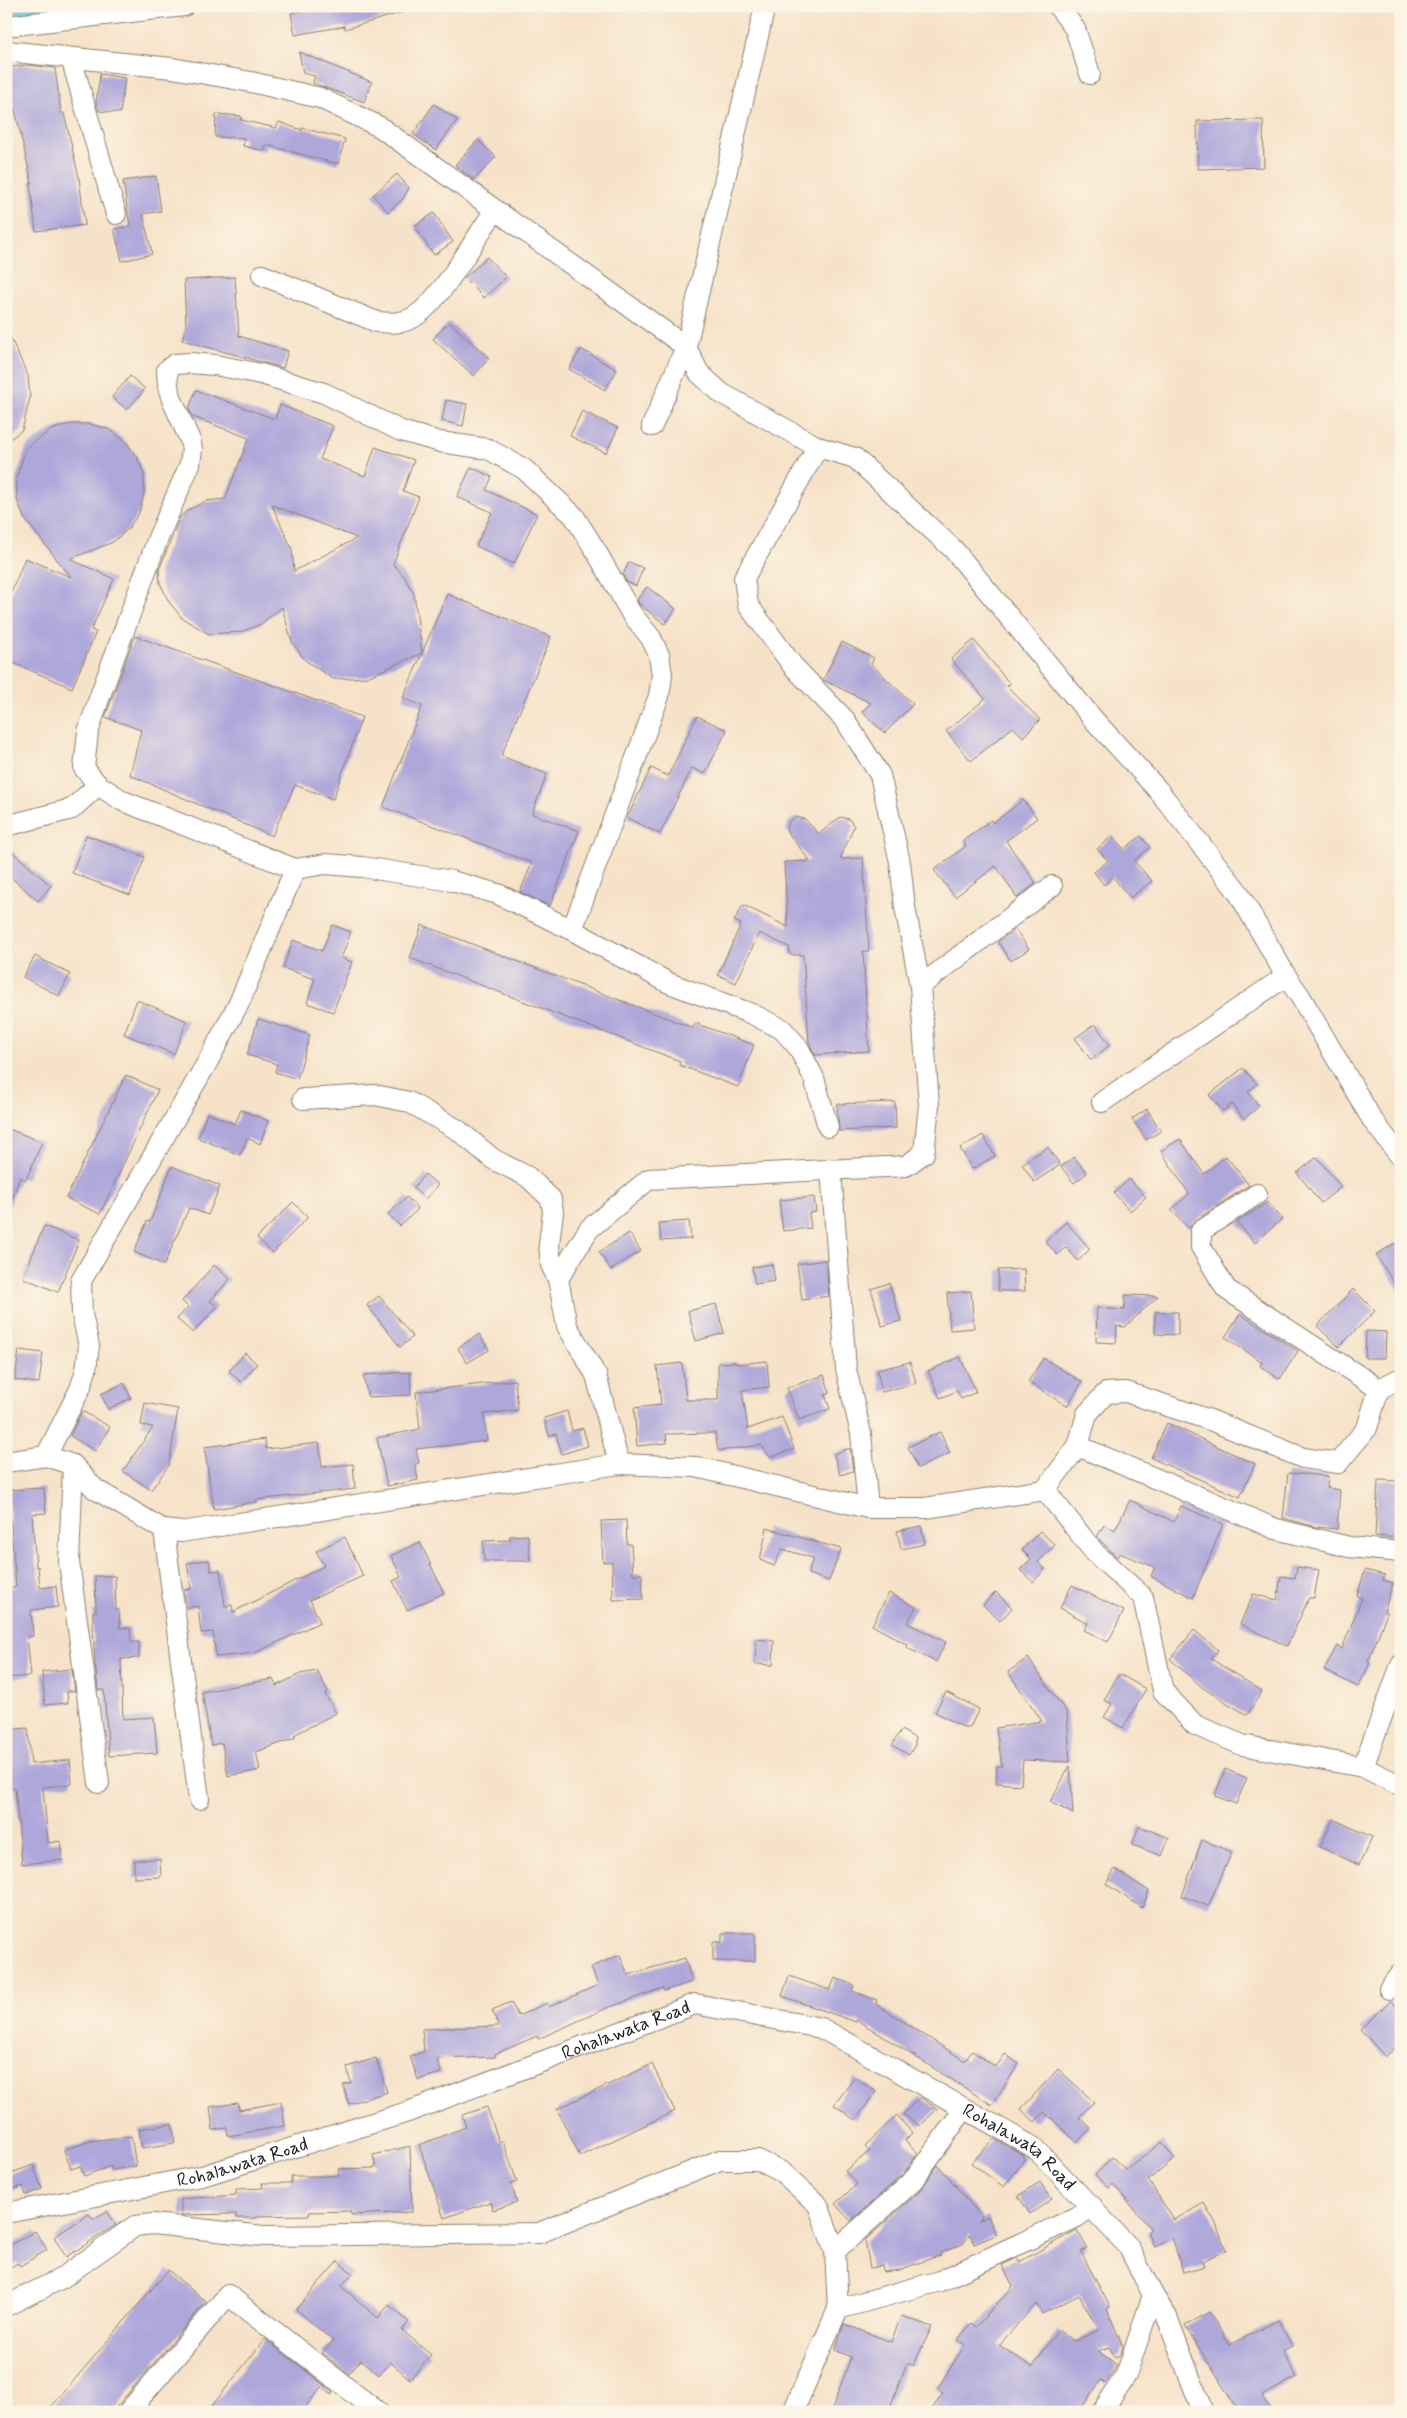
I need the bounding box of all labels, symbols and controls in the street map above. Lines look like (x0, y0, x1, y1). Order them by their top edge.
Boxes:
street label: Rohalawata Road (558, 1994, 694, 2066)
street label: Rohalawata Road (958, 2097, 1081, 2196)
street label: Rohalawata Road (175, 2131, 311, 2193)

